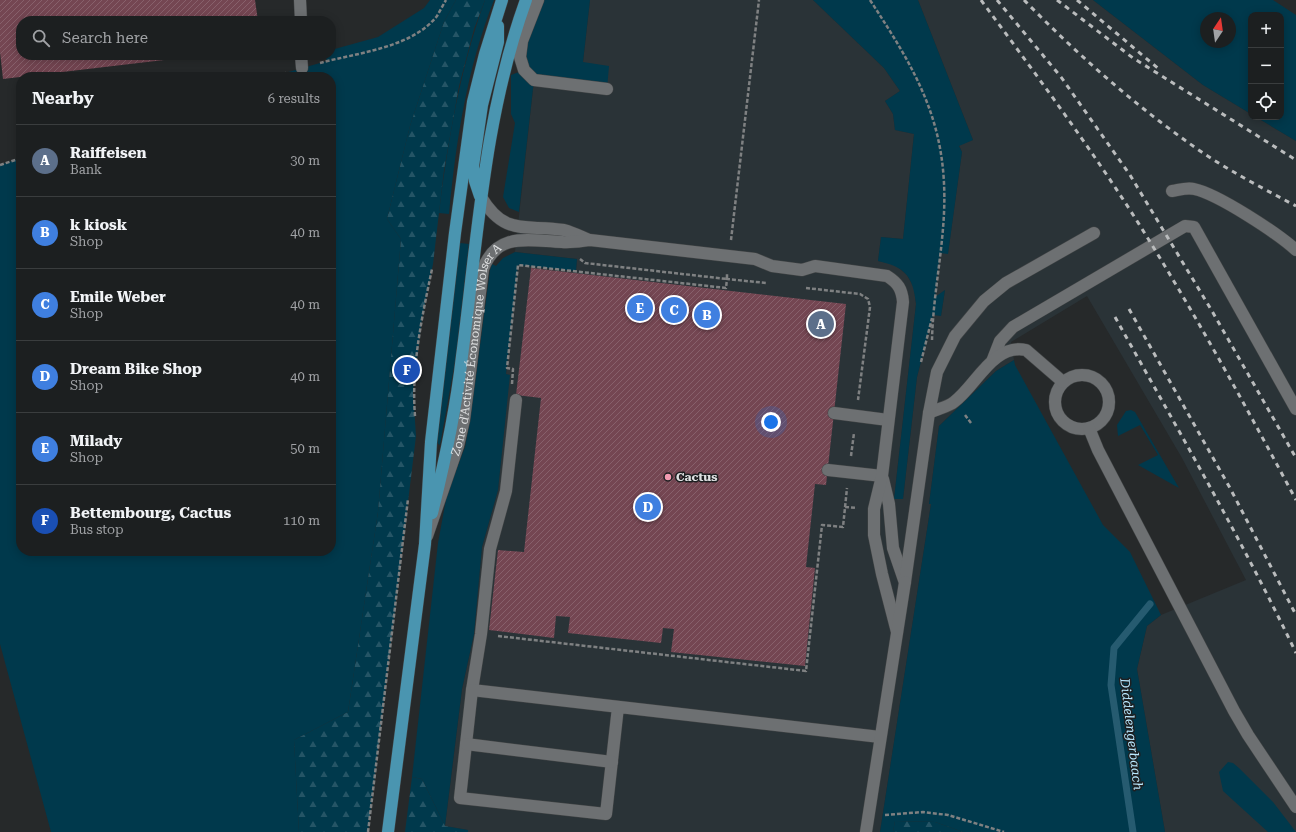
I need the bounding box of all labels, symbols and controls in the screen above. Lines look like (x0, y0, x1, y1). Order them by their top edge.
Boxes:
north arrow (1200, 12, 1236, 48)
map controls (1248, 12, 1284, 120)
button: + (1248, 12, 1284, 48)
search box (16, 16, 336, 60)
icon: search (30, 27, 52, 49)
text: Search here (62, 29, 148, 47)
button: − (1248, 48, 1284, 84)
button: locate (1248, 84, 1284, 120)
text: Nearby (32, 88, 94, 108)
text: 6 results (268, 91, 320, 106)
text: Raiffeisen (70, 144, 147, 162)
text: A (40, 153, 50, 168)
text: 30 m (290, 153, 320, 168)
text: Bank (70, 162, 102, 177)
text: k kiosk (70, 216, 127, 234)
text: B (40, 225, 50, 240)
text: 40 m (290, 225, 320, 240)
text: Shop (70, 234, 103, 249)
street label: Zone d'Activité Économique Wolser A (448, 240, 505, 458)
text: Emile Weber (70, 288, 166, 306)
pin: E (627, 293, 653, 323)
pin: C (661, 295, 687, 325)
text: C (40, 297, 50, 312)
text: 40 m (290, 297, 320, 312)
pin: B (694, 300, 720, 330)
text: Shop (70, 306, 103, 321)
pin: A (808, 309, 834, 339)
pin: F (394, 355, 420, 385)
text: Dream Bike Shop (70, 360, 202, 378)
text: D (40, 369, 50, 384)
text: 40 m (290, 369, 320, 384)
text: Shop (70, 378, 103, 393)
your location (761, 412, 781, 432)
text: Milady (70, 432, 122, 450)
text: E (41, 441, 49, 456)
text: 50 m (290, 441, 320, 456)
text: Shop (70, 450, 103, 465)
place label: Cactus (676, 470, 718, 484)
marker: Cactus (663, 472, 673, 482)
pin: D (635, 492, 661, 522)
text: Bettembourg, Cactus (70, 504, 231, 522)
text: F (41, 513, 49, 528)
text: 110 m (283, 513, 320, 528)
text: Bus stop (70, 522, 124, 537)
water label: Diddelengerbaach (1117, 676, 1146, 791)

